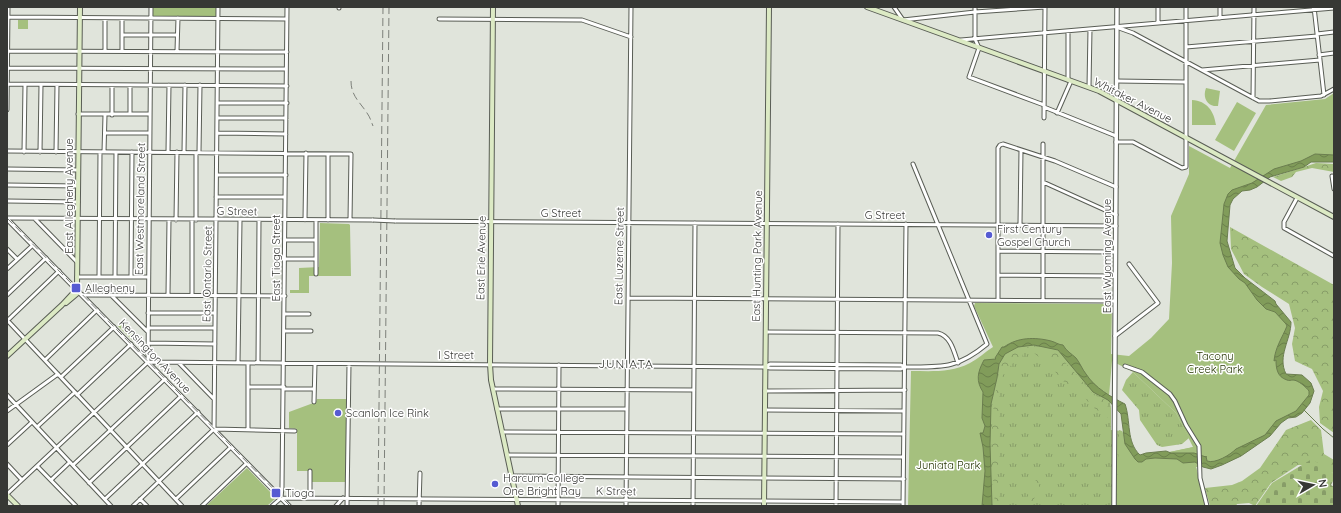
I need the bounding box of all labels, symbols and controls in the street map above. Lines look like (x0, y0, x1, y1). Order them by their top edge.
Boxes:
street label: Whitaker Avenue (1091, 74, 1175, 126)
street label: East Allegheny Avenue (62, 138, 76, 254)
street label: East Westmoreland Street (132, 142, 148, 275)
street label: East Hunting Park Avenue (749, 190, 765, 322)
street label: East Wyoming Avenue (1100, 199, 1114, 313)
street label: G Street (217, 204, 258, 218)
street label: G Street (541, 206, 582, 220)
street label: East Luzerne Street (611, 207, 627, 305)
street label: G Street (865, 208, 906, 222)
street label: East Tioga Street (269, 214, 283, 302)
street label: East Erie Avenue (473, 216, 489, 300)
place label: First Century Gospel Church (997, 222, 1071, 249)
street label: East Ontario Street (199, 225, 215, 322)
marker: First Century Gospel Church (984, 230, 994, 240)
place label: Allegheny (85, 281, 135, 295)
marker: Allegheny (70, 282, 82, 294)
street label: Kensington Avenue (116, 316, 194, 396)
street label: I Street (438, 348, 474, 362)
park label: Tacony Creek Park (1187, 349, 1243, 376)
district label: JUNIATA (598, 356, 654, 371)
place label: Scanlon Ice Rink (346, 406, 429, 420)
marker: Scanlon Ice Rink (333, 408, 343, 418)
park label: Juniata Park (916, 458, 980, 472)
north arrow (1293, 465, 1333, 505)
place label: Harcum College One Bright Ray (503, 471, 584, 498)
text: N (1315, 478, 1330, 489)
marker: Harcum College One Bright Ray (490, 479, 500, 489)
street label: K Street (596, 484, 637, 498)
place label: Tioga (285, 486, 314, 500)
marker: Tioga (270, 487, 282, 499)

